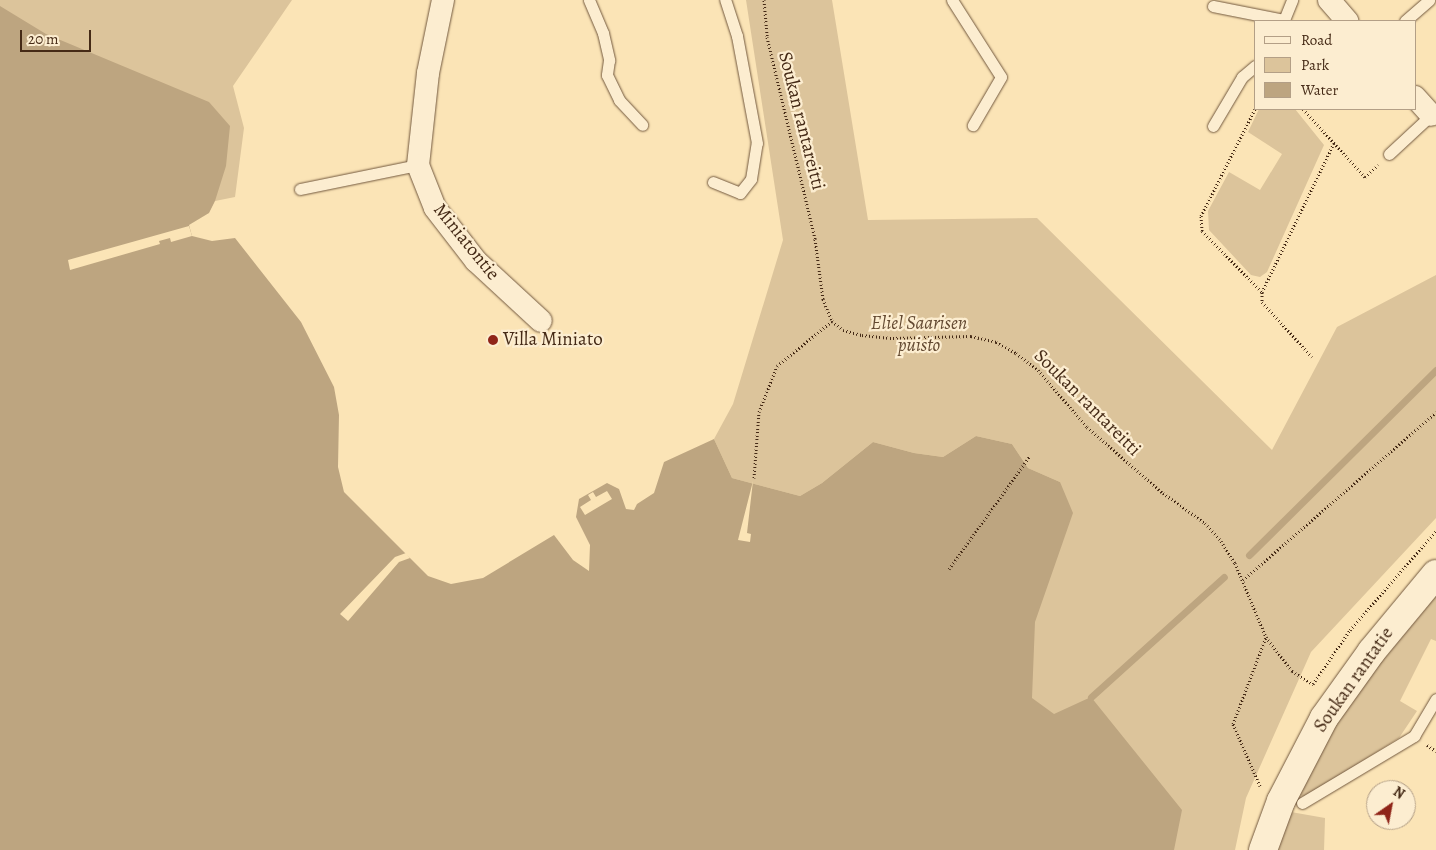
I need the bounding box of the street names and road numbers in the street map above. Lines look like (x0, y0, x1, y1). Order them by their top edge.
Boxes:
street label: Soukan rantareitti (773, 49, 829, 193)
street label: Miniatontie (428, 199, 504, 285)
street label: Soukan rantareitti (1029, 345, 1145, 461)
street label: Soukan rantatie (1309, 623, 1399, 737)

